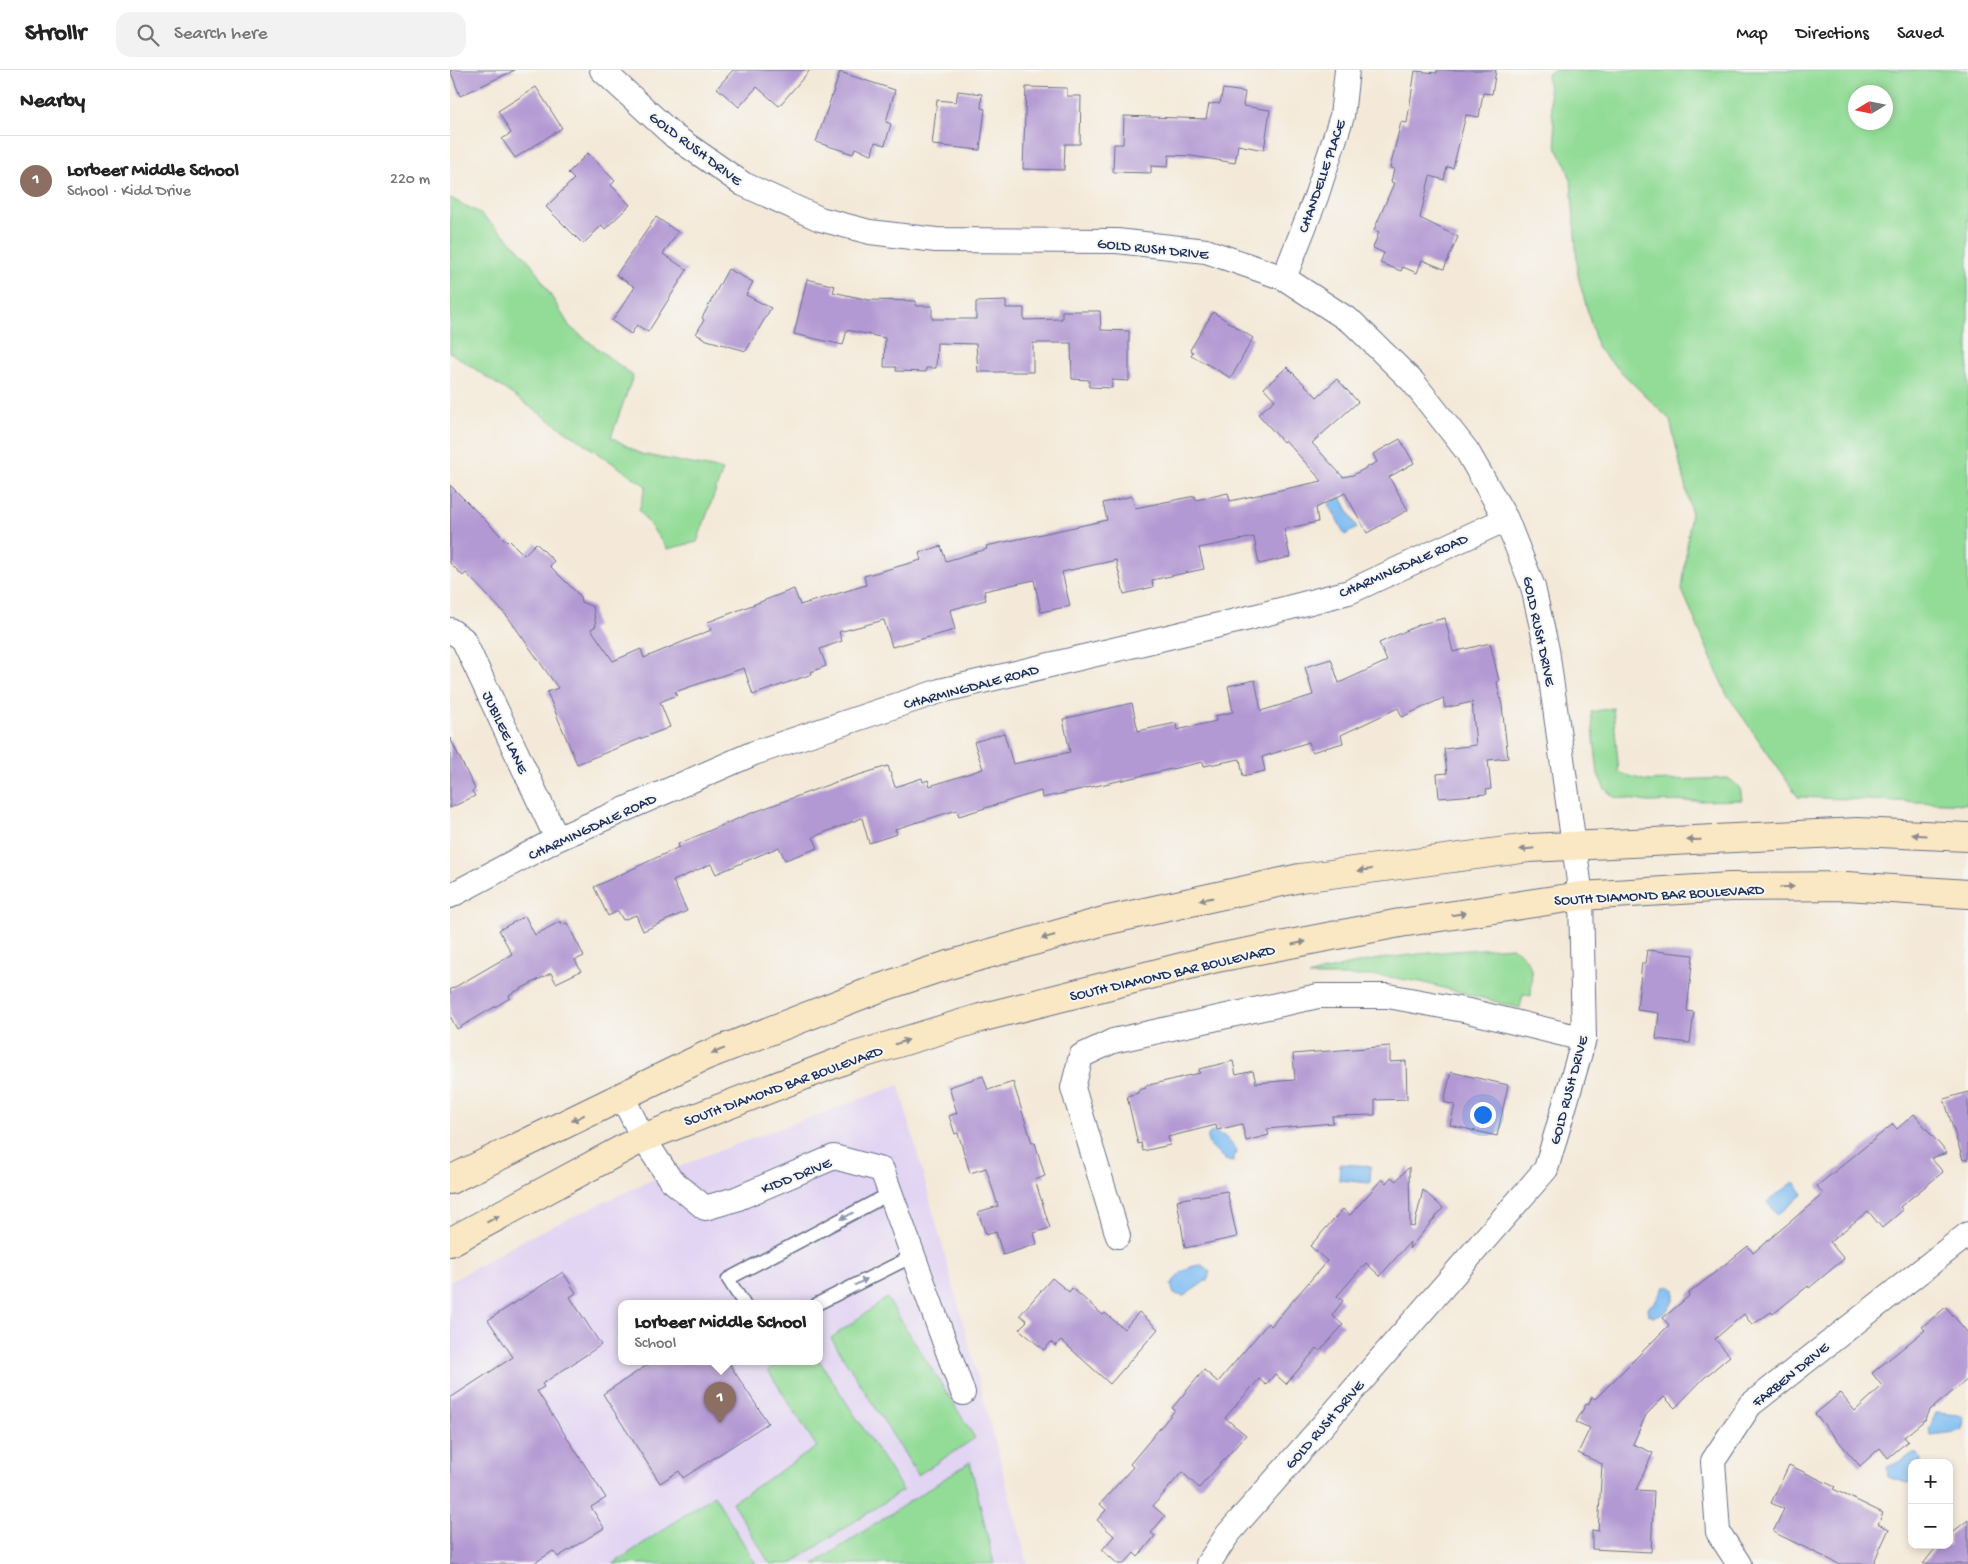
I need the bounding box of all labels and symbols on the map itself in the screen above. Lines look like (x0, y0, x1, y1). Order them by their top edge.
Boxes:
north arrow (1848, 85, 1893, 130)
street label: GOLD RUSH DRIVE (645, 109, 745, 191)
street label: CHANDELLE PLACE (1295, 117, 1351, 236)
street label: GOLD RUSH DRIVE (1096, 235, 1210, 265)
street label: CHARMINGDALE ROAD (1337, 530, 1471, 603)
street label: GOLD RUSH DRIVE (1518, 575, 1559, 689)
street label: CHARMINGDALE ROAD (902, 661, 1041, 715)
street label: JUBILEE LANE (477, 689, 531, 778)
street label: CHARMINGDALE ROAD (526, 790, 660, 865)
one-way arrow (1911, 830, 1927, 838)
one-way arrow (1686, 836, 1702, 844)
one-way arrow (1518, 845, 1534, 853)
one-way arrow (1357, 866, 1373, 874)
street label: SOUTH DIAMOND BAR BOULEVARD (1554, 881, 1765, 910)
one-way arrow (1779, 883, 1795, 891)
one-way arrow (1198, 895, 1213, 903)
one-way arrow (1451, 910, 1467, 918)
one-way arrow (1040, 933, 1055, 941)
one-way arrow (1291, 938, 1307, 946)
street label: SOUTH DIAMOND BAR BOULEVARD (1068, 941, 1277, 1006)
street label: GOLD RUSH DRIVE (1547, 1034, 1593, 1147)
one-way arrow (895, 1038, 910, 1046)
street label: SOUTH DIAMOND BAR BOULEVARD (682, 1042, 886, 1131)
one-way arrow (710, 1048, 725, 1056)
your location (1470, 1102, 1496, 1128)
one-way arrow (571, 1114, 585, 1122)
street label: KIDD DRIVE (759, 1154, 835, 1199)
one-way arrow (840, 1212, 855, 1220)
one-way arrow (486, 1215, 500, 1223)
one-way arrow (853, 1278, 868, 1286)
street label: FARBEN DRIVE (1748, 1339, 1834, 1413)
street label: GOLD RUSH DRIVE (1282, 1377, 1369, 1473)
pin: 1 (704, 1382, 736, 1423)

